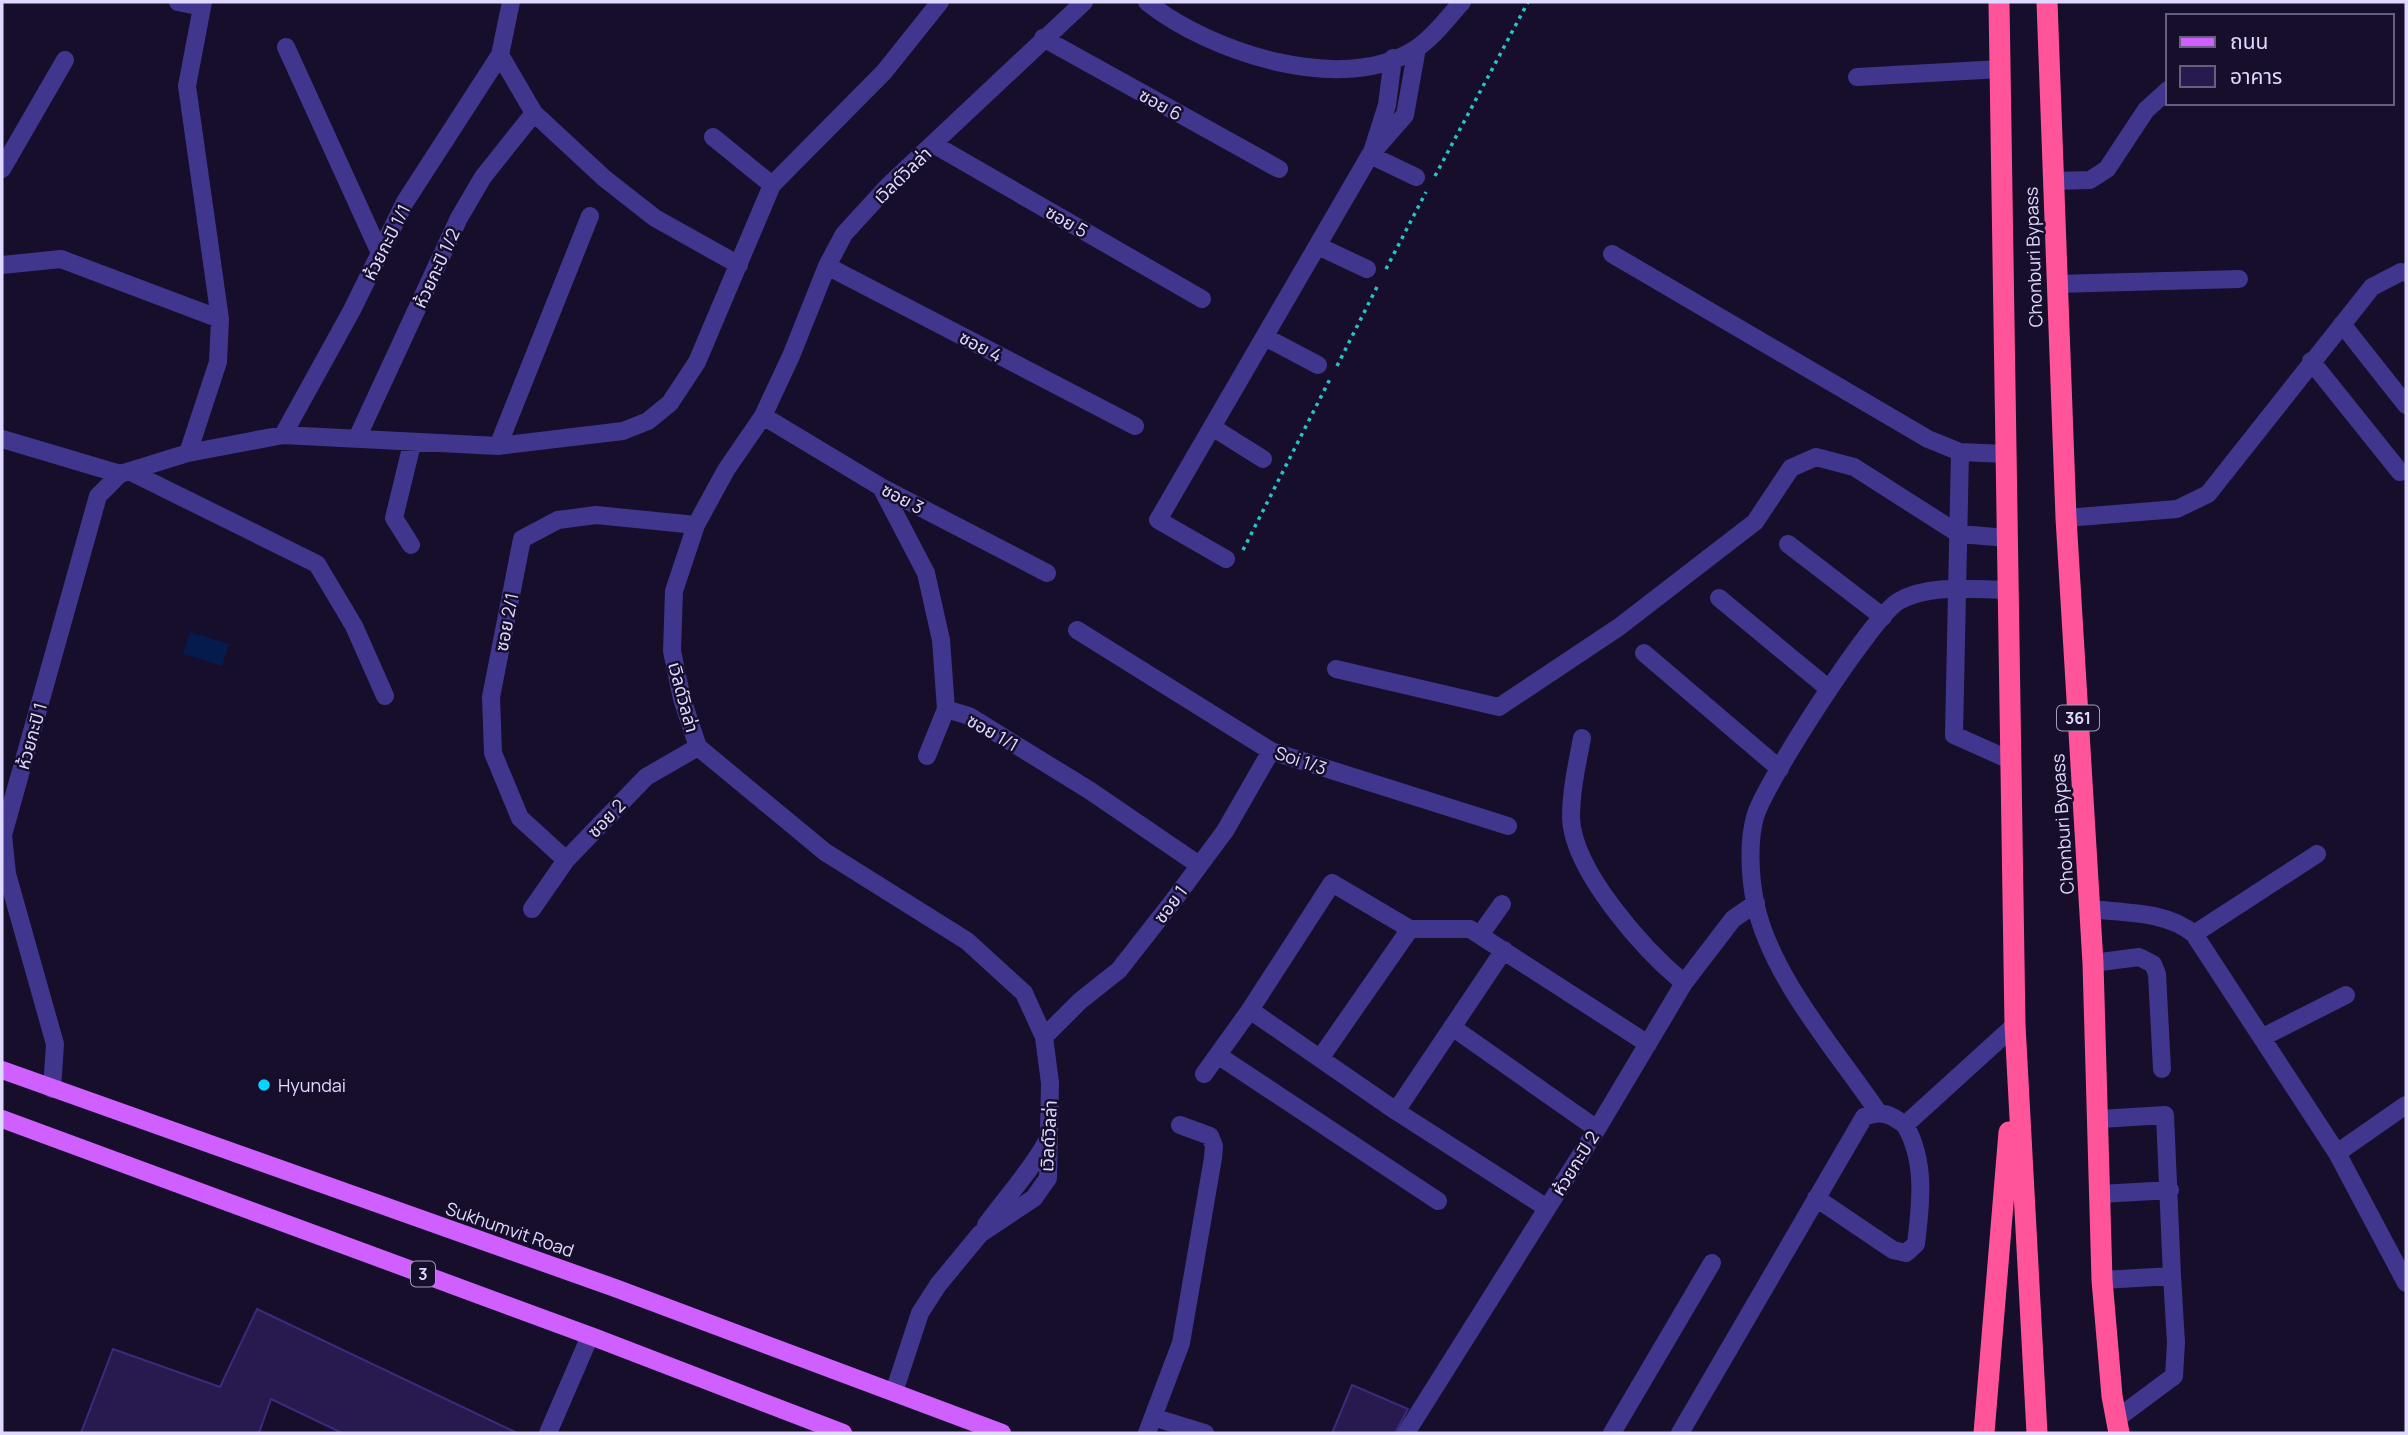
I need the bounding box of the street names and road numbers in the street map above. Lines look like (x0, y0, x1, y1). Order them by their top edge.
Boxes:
street label: ซอย 6 (1135, 82, 1187, 126)
street label: เวิลด์วิลล่า (868, 141, 936, 209)
street label: Chonburi Bypass (2019, 186, 2047, 328)
street label: ซอย 5 (1042, 199, 1092, 243)
street label: ห้วยกะปิ 1/1 (357, 200, 415, 284)
street label: ห้วยกะปิ 1/2 (407, 224, 465, 312)
street label: ซอย 4 (955, 325, 1007, 367)
street label: ซอย 3 (878, 477, 928, 519)
street label: ซอย 2/1 (489, 591, 523, 653)
street label: เวิลด์วิลล่า (663, 659, 705, 735)
street label: ห้วยกะปิ 1 (10, 700, 52, 772)
road number: 361 (2057, 706, 2099, 730)
street label: ซอย 1/1 (963, 708, 1023, 756)
street label: Soi 1/3 (1272, 740, 1330, 780)
street label: Chonburi Bypass (2045, 753, 2079, 895)
street label: ซอย 2 (582, 794, 630, 842)
street label: ซอย 1 (1148, 880, 1192, 928)
street label: เวิลด์วิลล่า (1034, 1099, 1062, 1173)
street label: ห้วยกะปิ 2 (1546, 1126, 1604, 1200)
street label: Sukhumvit Road (443, 1196, 577, 1262)
road number: 3 (411, 1262, 435, 1286)

